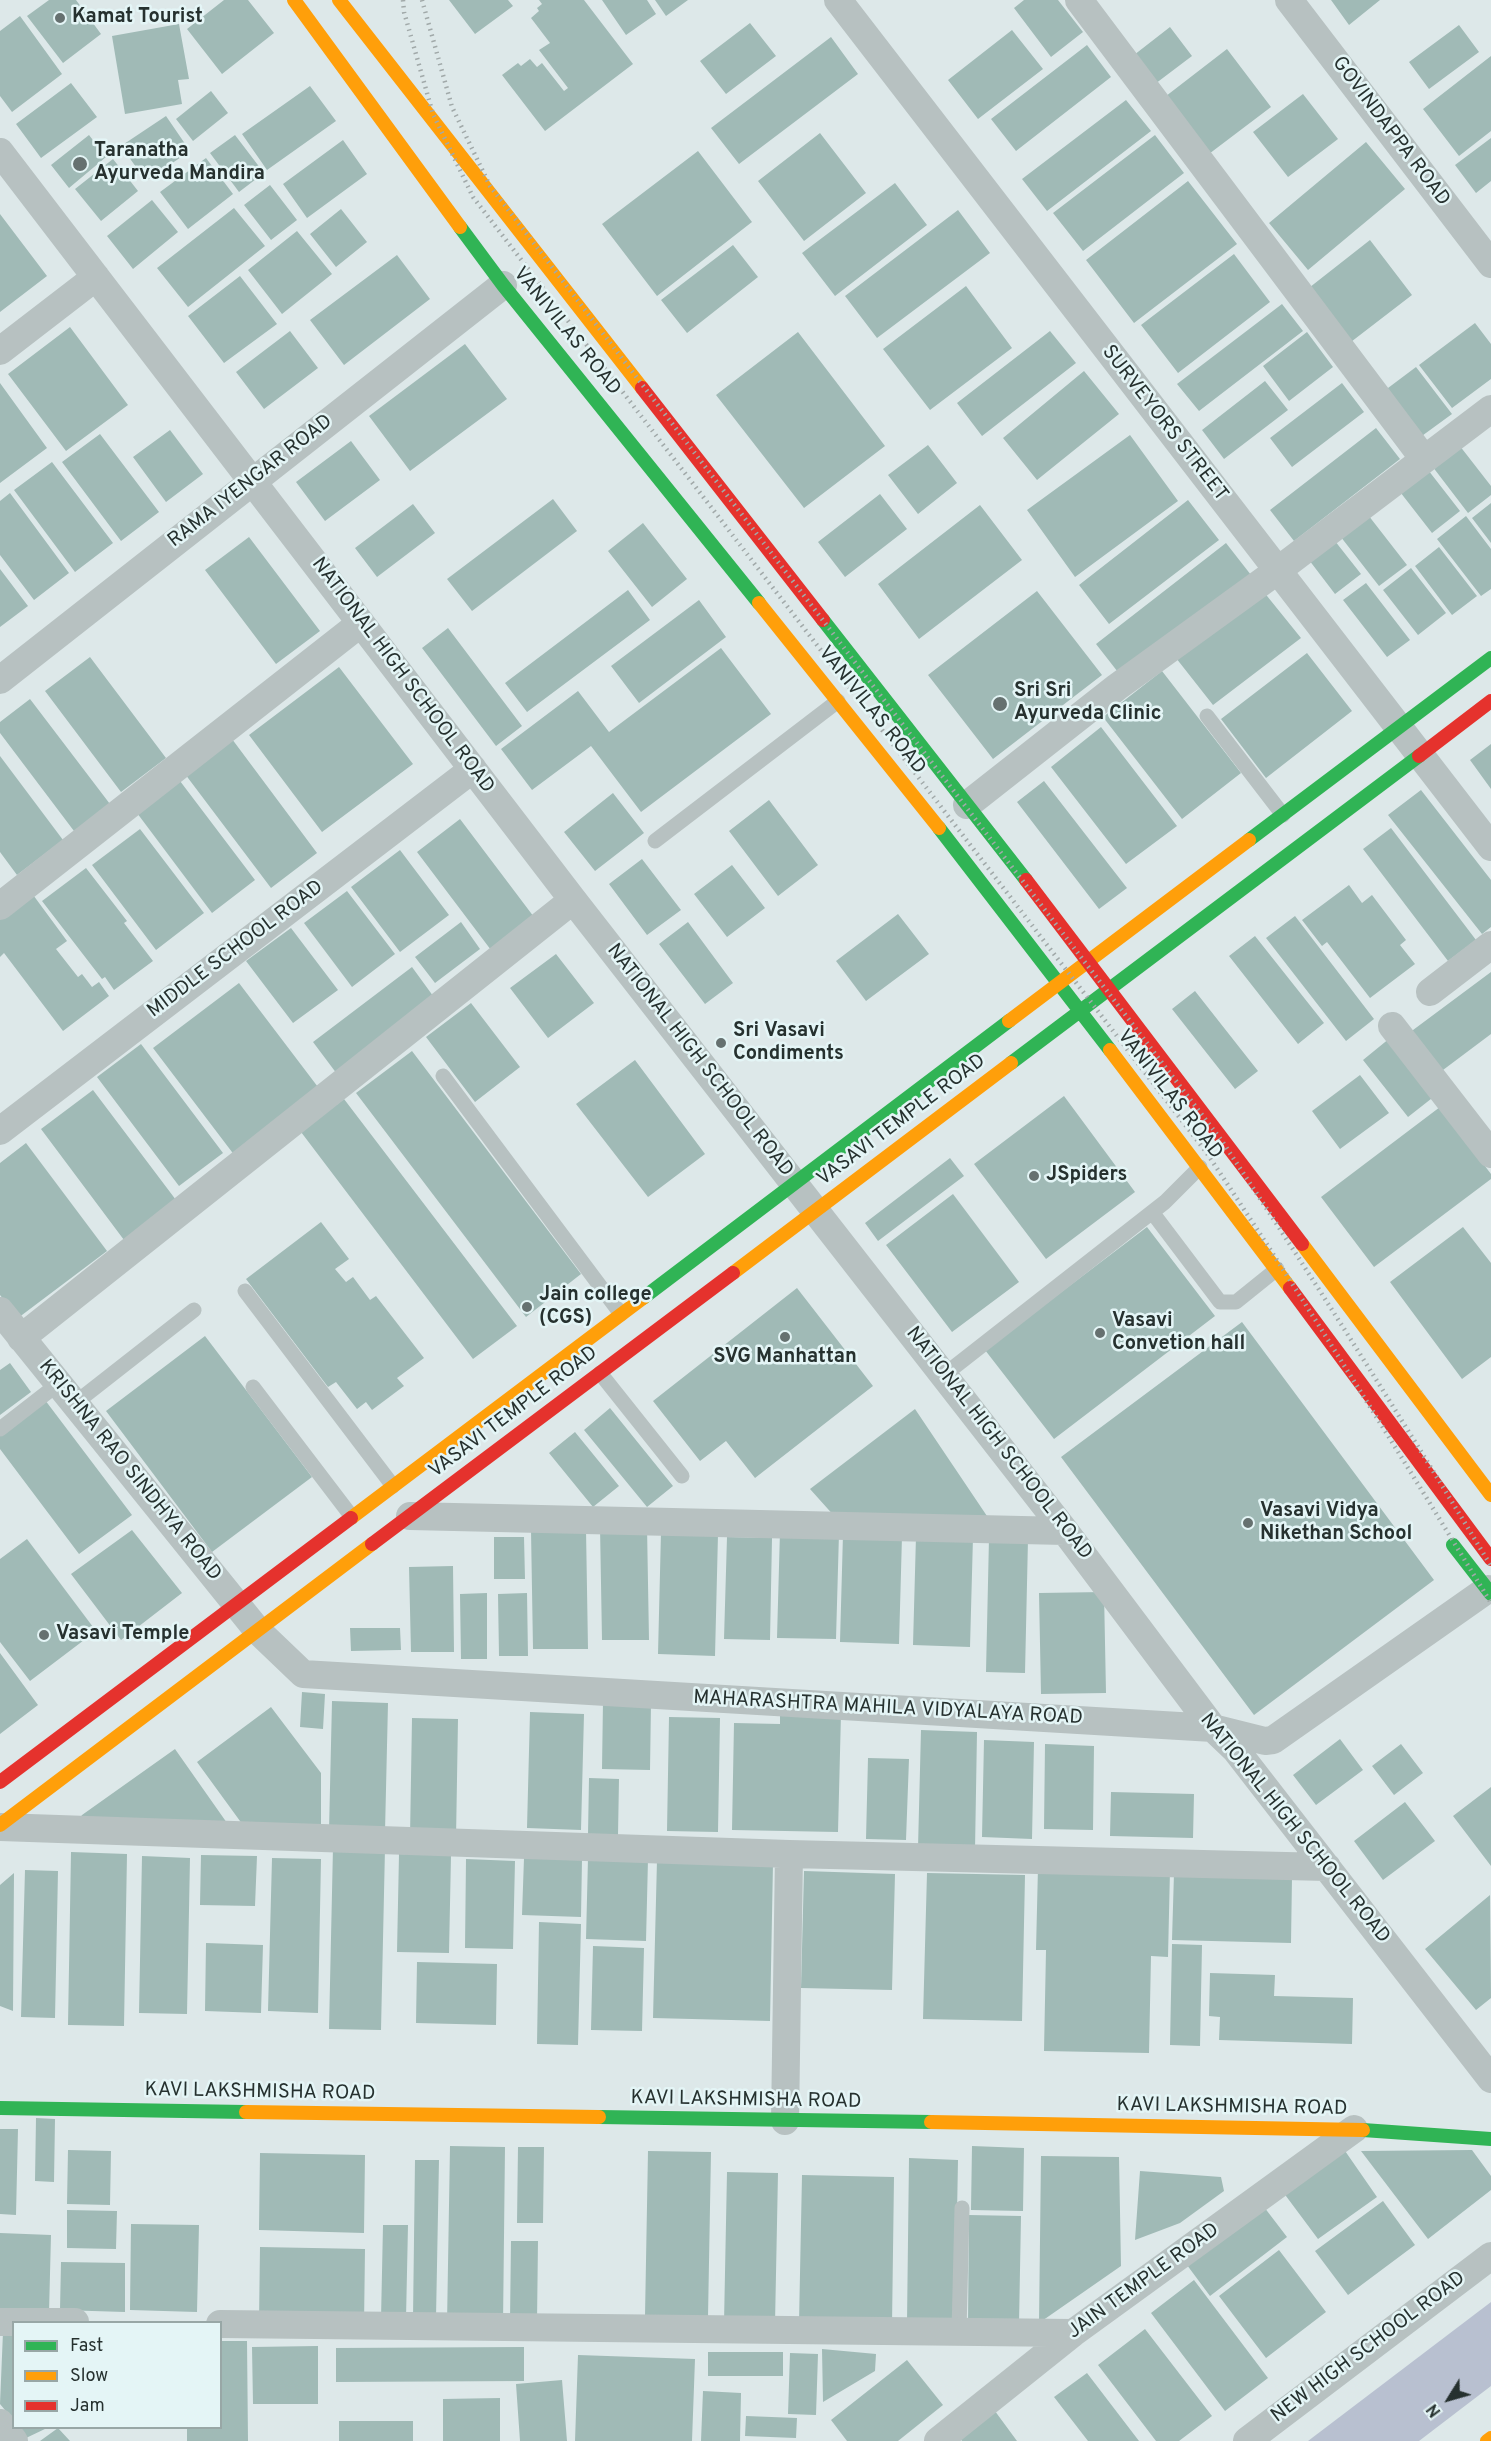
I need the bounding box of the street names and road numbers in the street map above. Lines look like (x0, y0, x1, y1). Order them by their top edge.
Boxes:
street label: GOVINDAPPA ROAD (1326, 52, 1454, 212)
street label: VANIVILAS ROAD (507, 263, 625, 401)
street label: SURVEYORS STREET (1096, 341, 1232, 507)
street label: RAMA IYENGAR ROAD (164, 410, 338, 554)
street label: NATIONAL HIGH SCHOOL ROAD (305, 553, 499, 799)
street label: VANIVILAS ROAD (812, 642, 930, 780)
street label: MIDDLE SCHOOL ROAD (143, 876, 329, 1024)
street label: NATIONAL HIGH SCHOOL ROAD (601, 940, 797, 1182)
street label: VANIVILAS ROAD (1111, 1025, 1227, 1165)
street label: VASAVI TEMPLE ROAD (813, 1050, 991, 1192)
street label: NATIONAL HIGH SCHOOL ROAD (900, 1323, 1096, 1565)
street label: VASAVI TEMPLE ROAD (425, 1342, 603, 1484)
street label: KRISHNA RAO SINDHYA ROAD (32, 1356, 226, 1586)
street label: MAHARASHTRA MAHILA VIDYALAYA ROAD (693, 1687, 1083, 1731)
street label: NATIONAL HIGH SCHOOL ROAD (1194, 1709, 1394, 1949)
street label: KAVI LAKSHMISHA ROAD (144, 2079, 376, 2107)
street label: KAVI LAKSHMISHA ROAD (630, 2087, 862, 2115)
street label: KAVI LAKSHMISHA ROAD (1116, 2094, 1348, 2122)
street label: JAIN TEMPLE ROAD (1064, 2219, 1224, 2345)
street label: NEW HIGH SCHOOL ROAD (1267, 2267, 1471, 2429)

